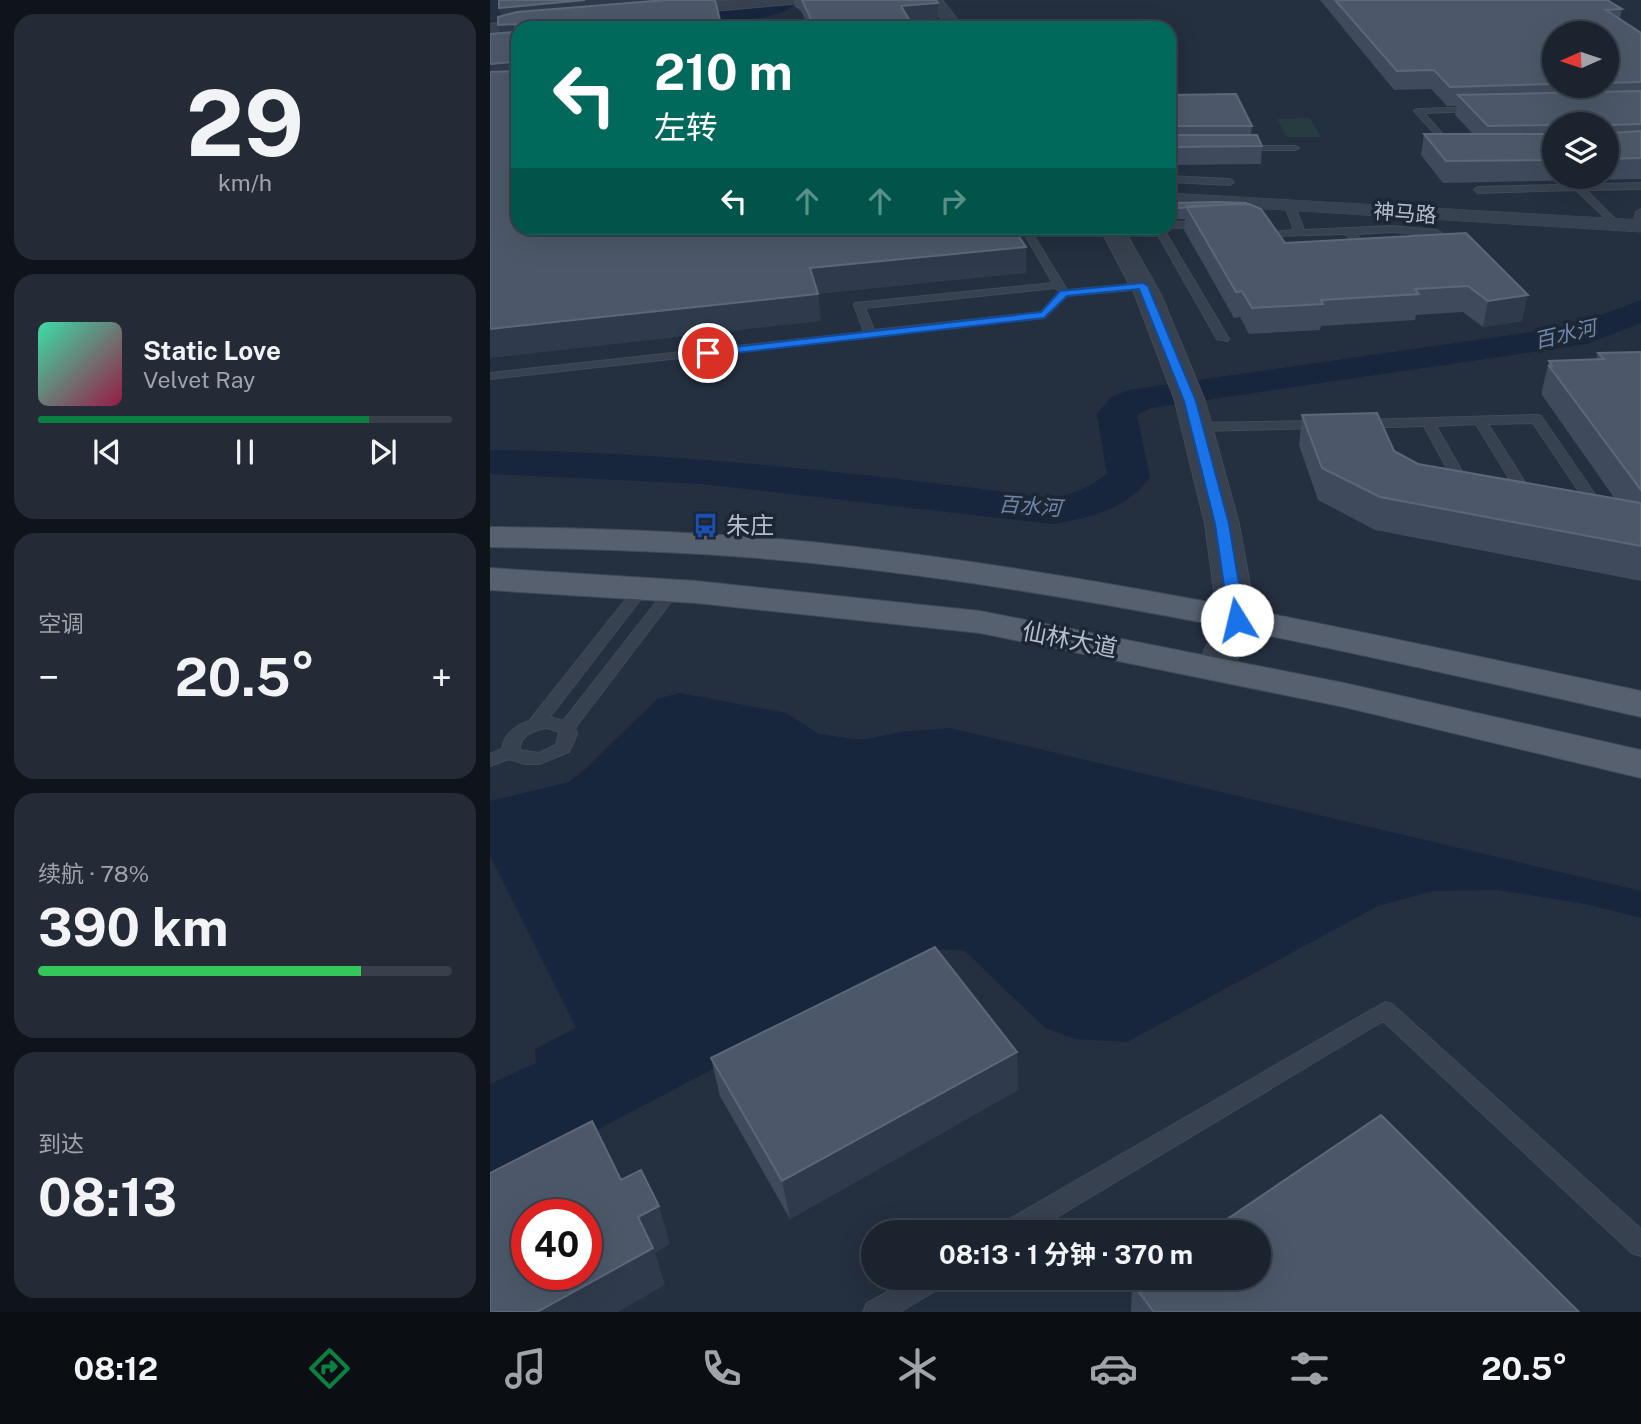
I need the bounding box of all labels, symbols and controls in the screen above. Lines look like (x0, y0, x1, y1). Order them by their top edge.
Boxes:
north arrow (1542, 21, 1619, 98)
map controls (1542, 21, 1619, 189)
text: 210 m (654, 43, 793, 101)
icon: left (539, 49, 630, 140)
text: 29 (186, 70, 304, 176)
text: 左转 (654, 109, 718, 146)
button: layers (1542, 112, 1619, 189)
text: km/h (218, 169, 272, 196)
icon: left (715, 182, 753, 220)
icon: ahead (788, 182, 826, 220)
icon: ahead (861, 182, 899, 220)
icon: right (934, 182, 972, 220)
street label: 神马路 (1373, 198, 1437, 228)
water label: 百水河 (1531, 314, 1602, 353)
pin (678, 323, 738, 383)
icon: arrive (689, 334, 727, 372)
text: Static Love (143, 335, 281, 366)
text: Velvet Ray (143, 366, 255, 393)
icon: previous (88, 433, 126, 471)
icon: pause (226, 433, 264, 471)
icon: next (364, 433, 402, 471)
water label: 百水河 (998, 491, 1066, 521)
bus stop icon: 朱庄 (692, 511, 720, 539)
place label: 朱庄 (726, 511, 774, 539)
position arrow (1200, 583, 1274, 657)
text: 空调 (38, 610, 84, 637)
street label: 仙林大道 (1020, 616, 1120, 662)
text: 20.5° (175, 647, 315, 708)
text: − (38, 655, 59, 700)
text: + (431, 655, 452, 700)
text: 续航 · 78% (38, 860, 149, 887)
text: 390 km (38, 897, 228, 958)
text: 到达 (38, 1130, 84, 1157)
text: 08:13 (38, 1167, 177, 1228)
speed limit sign: 40 (511, 1199, 602, 1290)
text: 08:13 · 1 分钟 · 370 m (939, 1239, 1193, 1270)
icon: directions (305, 1344, 354, 1393)
icon: music (501, 1344, 550, 1393)
icon: phone (697, 1344, 746, 1393)
icon: climate (893, 1344, 942, 1393)
icon: car (1089, 1344, 1138, 1393)
icon: filters (1285, 1344, 1334, 1393)
text: 08:12 (74, 1350, 158, 1387)
text: 20.5° (1481, 1350, 1567, 1387)

